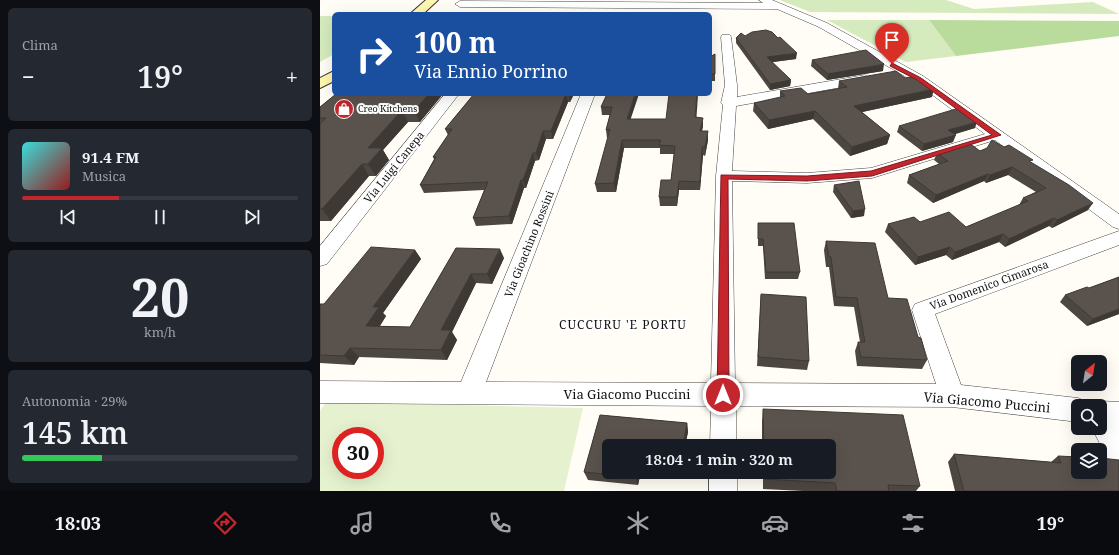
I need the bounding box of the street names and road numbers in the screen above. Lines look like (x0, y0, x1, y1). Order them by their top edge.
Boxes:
street label: Via Luigi Canepa (360, 128, 427, 206)
street label: Via Gioachino Rossini (500, 188, 557, 299)
street label: Via Domenico Cimarosa (927, 256, 1050, 313)
street label: Via Giacomo Puccini (563, 385, 691, 403)
street label: Via Giacomo Puccini (923, 387, 1051, 417)

